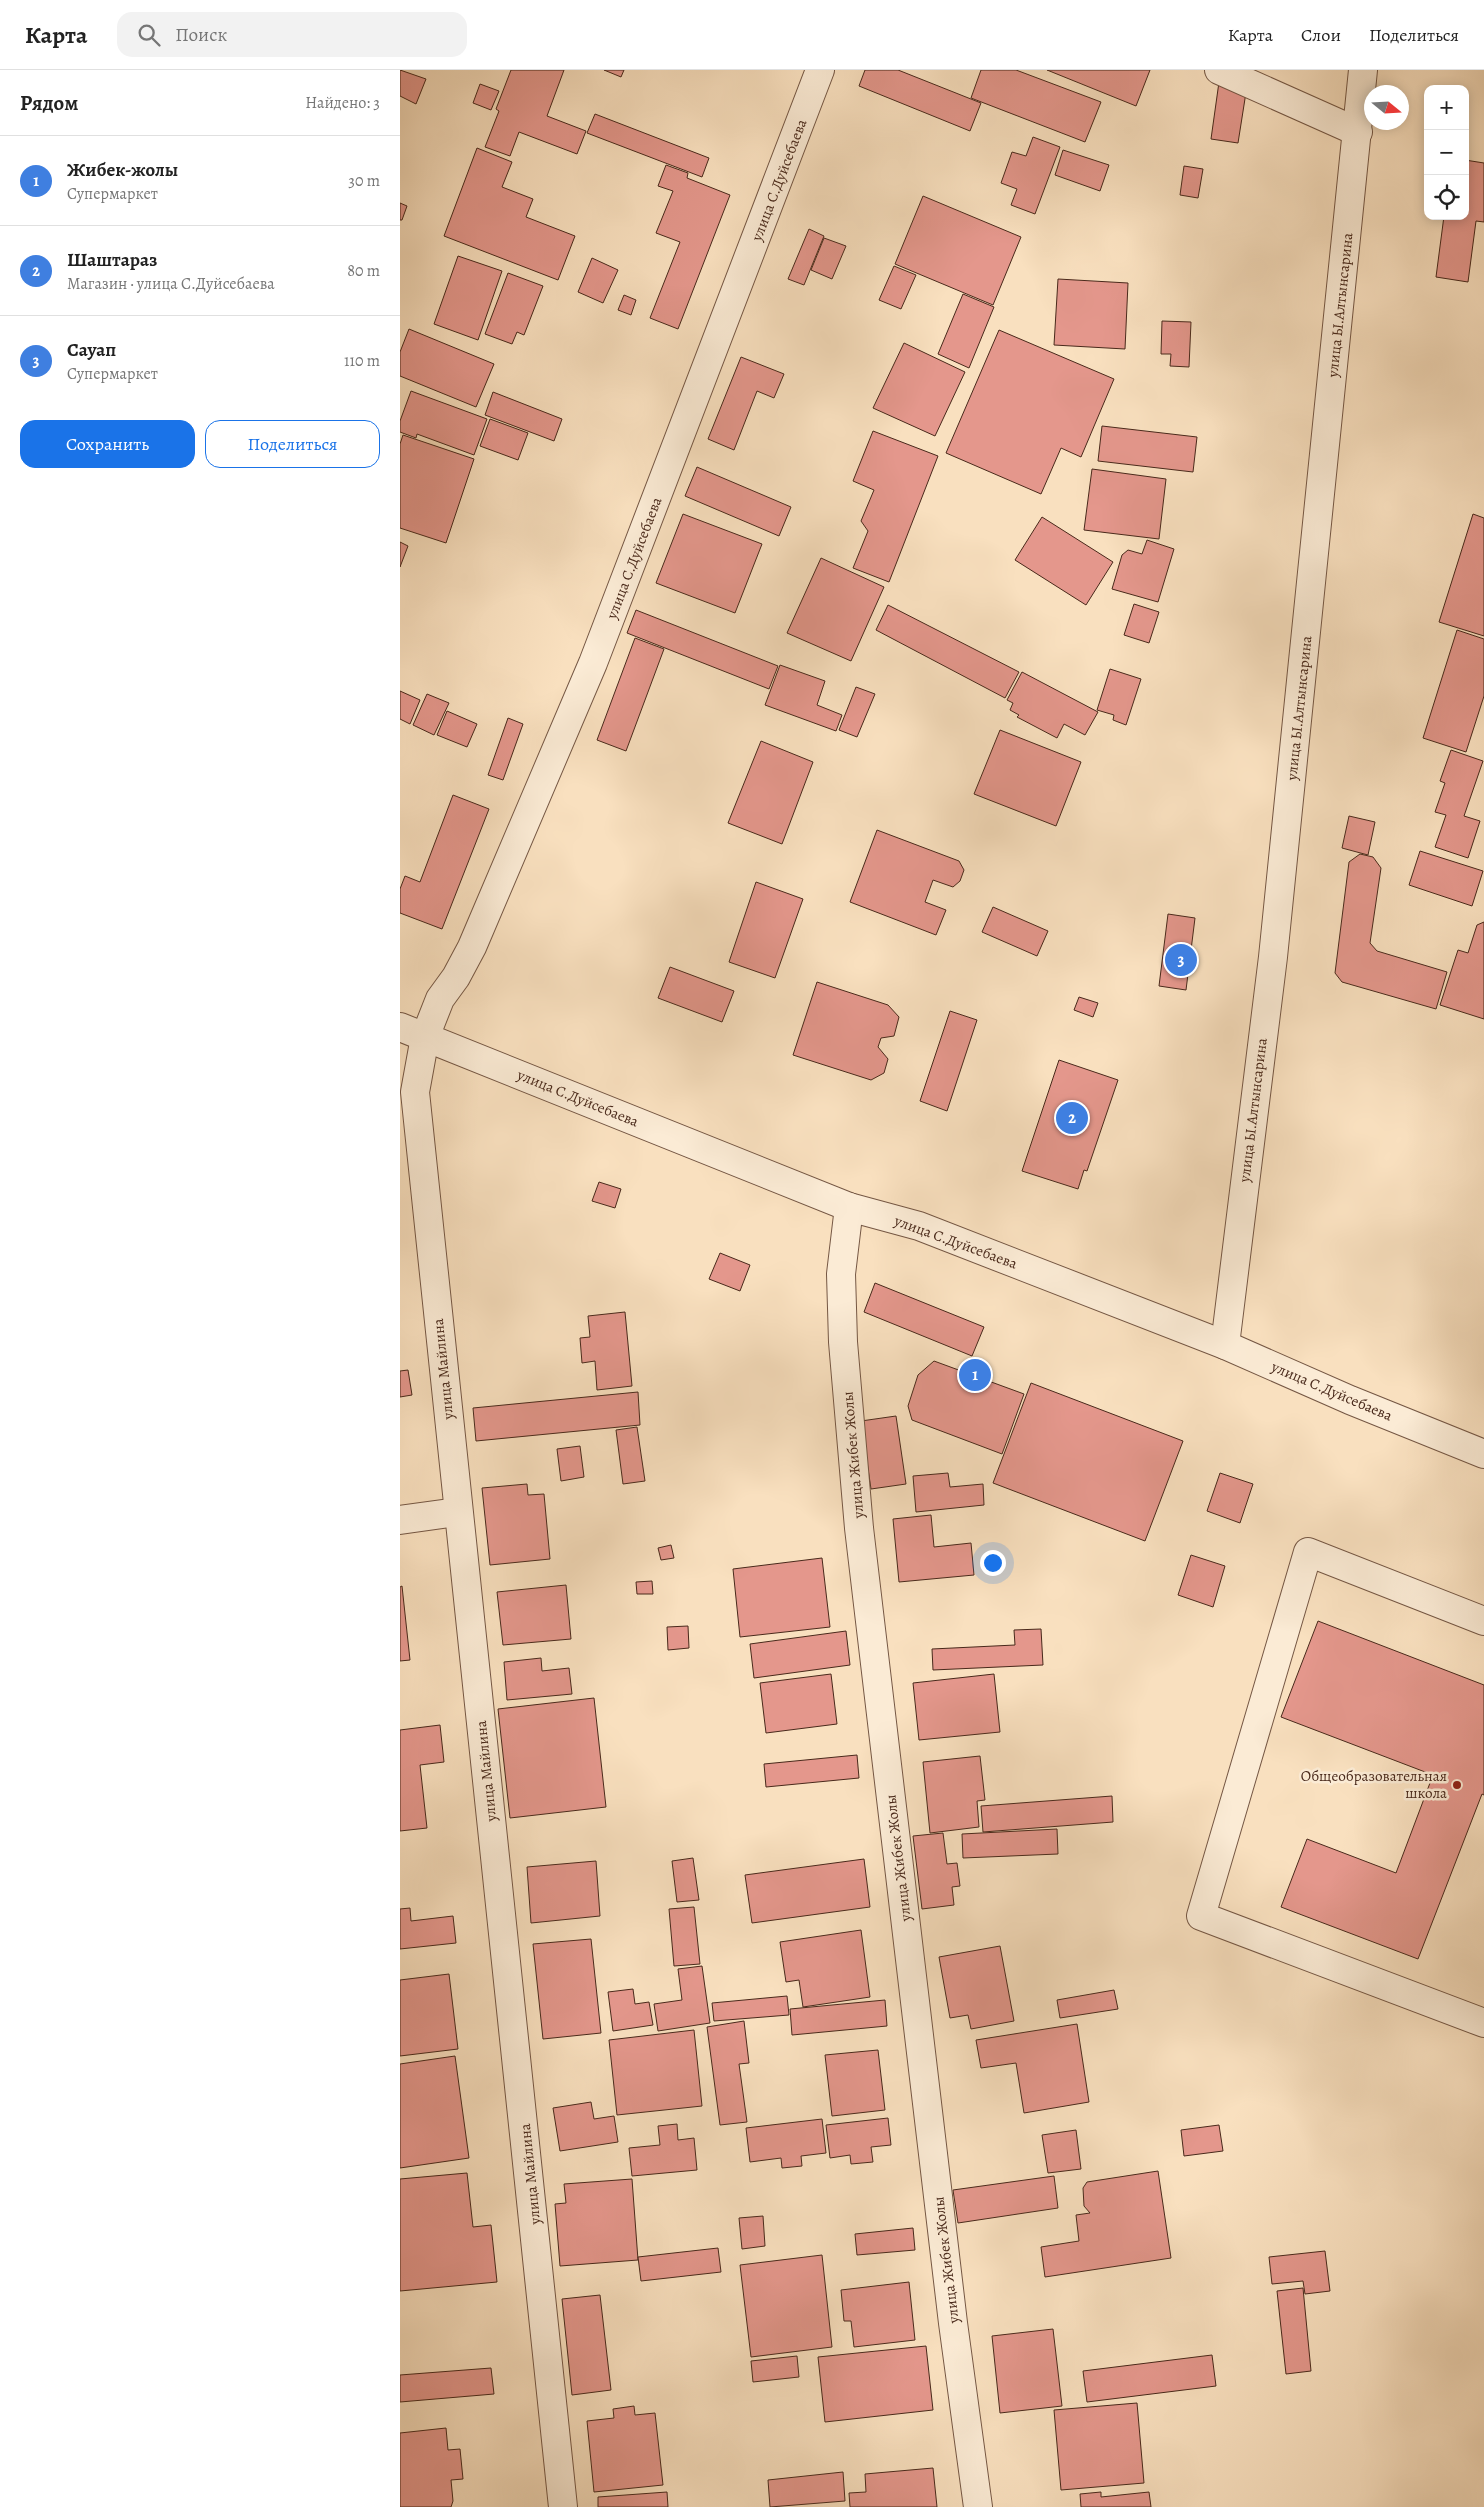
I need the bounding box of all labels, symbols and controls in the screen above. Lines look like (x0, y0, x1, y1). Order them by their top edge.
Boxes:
search box (117, 12, 467, 57)
text: Карта (25, 19, 87, 51)
icon: search (135, 21, 163, 49)
text: Поиск (175, 22, 227, 48)
text: Карта (1228, 23, 1273, 47)
text: Слои (1301, 23, 1341, 47)
text: Поделиться (1369, 23, 1459, 47)
north arrow (1364, 85, 1409, 130)
map controls (1424, 85, 1469, 220)
button: + (1424, 85, 1469, 130)
text: Рядом (20, 89, 78, 117)
text: Найдено: 3 (305, 92, 380, 114)
street label: улица С.Дуйсебаева (746, 116, 812, 245)
button: − (1424, 130, 1469, 175)
text: Жибек-жолы (67, 157, 178, 183)
text: 1 (33, 170, 39, 192)
text: 30 m (348, 170, 380, 192)
button: locate (1424, 175, 1469, 220)
text: Супермаркет (67, 183, 158, 205)
street label: улица Ы.Алтынсарина (1322, 232, 1358, 379)
text: Шаштараз (67, 247, 157, 273)
text: 2 (32, 260, 40, 282)
text: 80 m (347, 260, 380, 282)
text: Магазин · улица С.Дуйсебаева (67, 273, 275, 295)
text: Сауап (67, 337, 116, 363)
text: 3 (33, 350, 39, 372)
text: 110 m (344, 350, 380, 372)
text: Супермаркет (67, 363, 158, 385)
button: Сохранить (20, 420, 195, 468)
button: Поделиться (205, 420, 380, 468)
street label: улица С.Дуйсебаева (601, 494, 667, 623)
street label: улица Ы.Алтынсарина (1281, 635, 1317, 782)
pin: 3 (1165, 941, 1197, 979)
street label: улица Ы.Алтынсарина (1234, 1037, 1272, 1184)
street label: улица С.Дуйсебаева (513, 1064, 642, 1131)
pin: 2 (1056, 1099, 1088, 1137)
street label: улица С.Дуйсебаева (891, 1210, 1020, 1274)
street label: улица Майлина (428, 1317, 458, 1421)
pin: 1 (959, 1356, 991, 1394)
street label: улица С.Дуйсебаева (1268, 1356, 1395, 1425)
street label: улица Жибек Жолы (837, 1391, 869, 1520)
your location (980, 1550, 1006, 1576)
street label: улица Майлина (471, 1719, 501, 1823)
place label: Общеобразовательная школа (1301, 1766, 1447, 1803)
marker: Общеобразовательная школа (1451, 1779, 1463, 1791)
street label: улица Жибек Жолы (880, 1793, 916, 1924)
street label: улица Майлина (515, 2122, 545, 2226)
street label: улица Жибек Жолы (928, 2195, 964, 2326)

